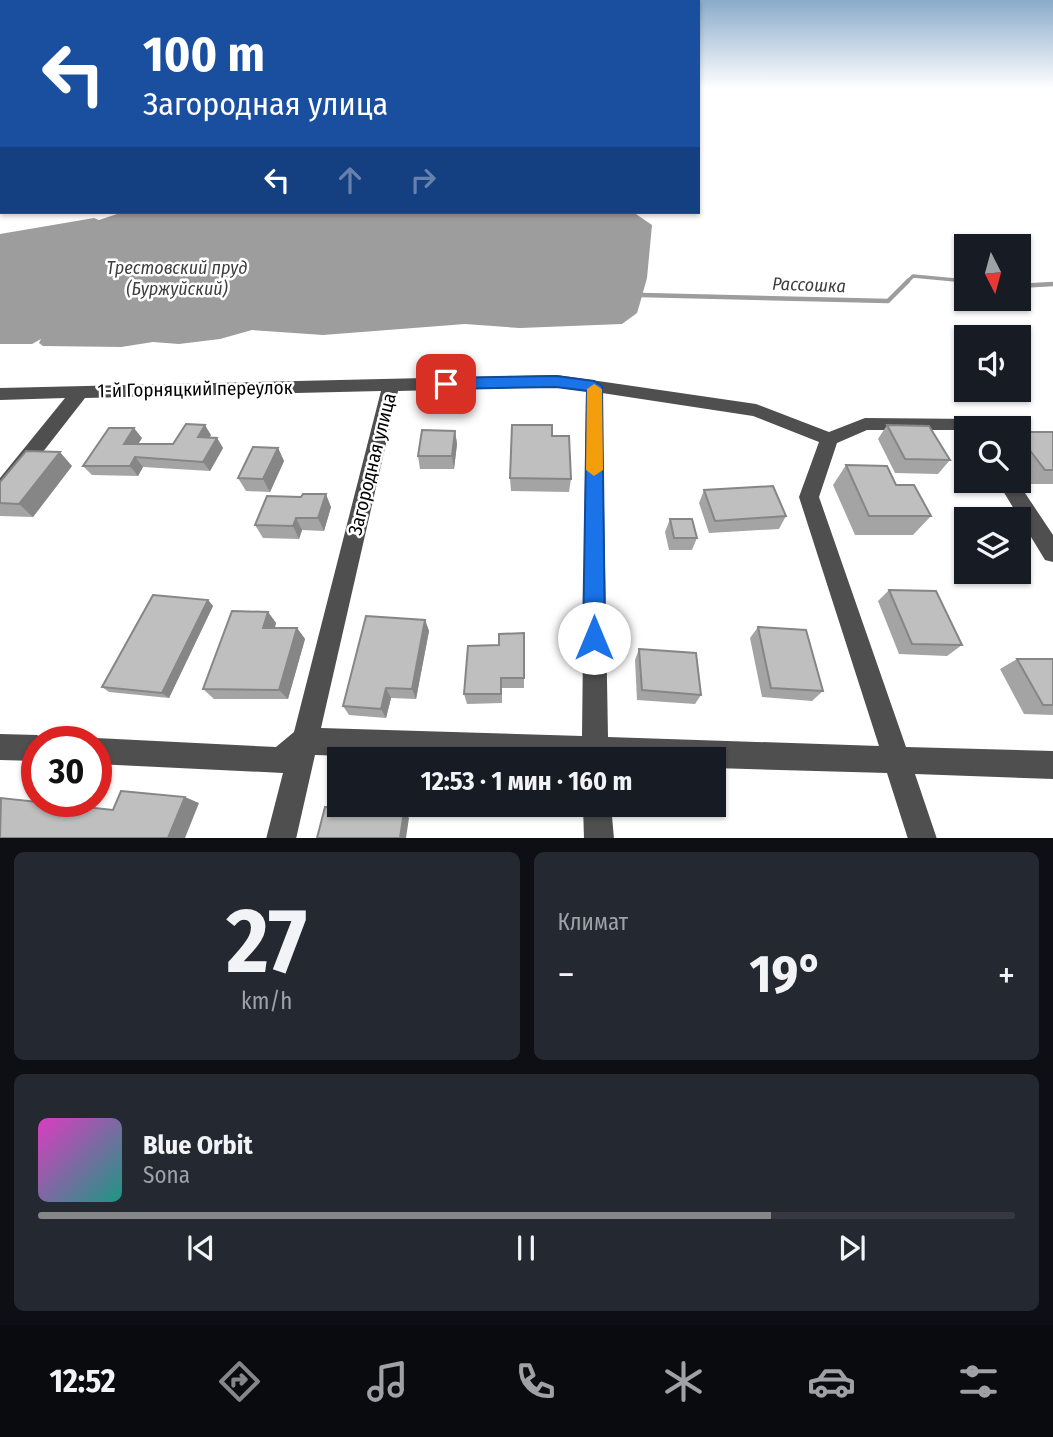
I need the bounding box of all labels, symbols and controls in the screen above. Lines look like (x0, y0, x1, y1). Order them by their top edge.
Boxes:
text: 100 m (143, 25, 265, 84)
icon: left (28, 28, 119, 119)
text: Загородная улица (143, 85, 388, 123)
icon: left (258, 161, 296, 199)
icon: ahead (331, 161, 369, 199)
icon: right (404, 161, 442, 199)
north arrow (954, 234, 1031, 312)
map controls (954, 234, 1031, 584)
water label: Трестовский пруд (Буржуйский) (106, 257, 248, 300)
water label: Рассошка (772, 273, 846, 297)
button: sound (954, 325, 1031, 402)
pin (416, 354, 476, 414)
icon: arrive (427, 365, 465, 403)
street label: 1-й Горняцкий переулок (97, 376, 293, 402)
street label: Загородная улица (343, 391, 401, 537)
button: search (954, 416, 1031, 493)
button: layers (954, 507, 1031, 584)
position arrow (557, 601, 631, 675)
speed limit sign: 30 (21, 726, 112, 817)
text: 12:53 · 1 мин · 160 m (421, 766, 632, 797)
text: 27 (227, 887, 307, 996)
text: Климат (558, 908, 628, 936)
text: 19° (750, 943, 823, 1006)
text: − (558, 952, 575, 998)
text: + (998, 952, 1015, 998)
text: km/h (241, 987, 292, 1015)
text: Blue Orbit (143, 1130, 253, 1161)
text: Sona (143, 1161, 190, 1189)
icon: previous (182, 1229, 220, 1267)
icon: pause (507, 1229, 545, 1267)
icon: next (833, 1229, 871, 1267)
icon: directions (215, 1357, 264, 1406)
icon: music (363, 1357, 412, 1406)
icon: phone (511, 1357, 560, 1406)
icon: climate (659, 1357, 708, 1406)
icon: car (807, 1357, 856, 1406)
icon: filters (954, 1357, 1003, 1406)
text: 12:52 (49, 1362, 116, 1400)

